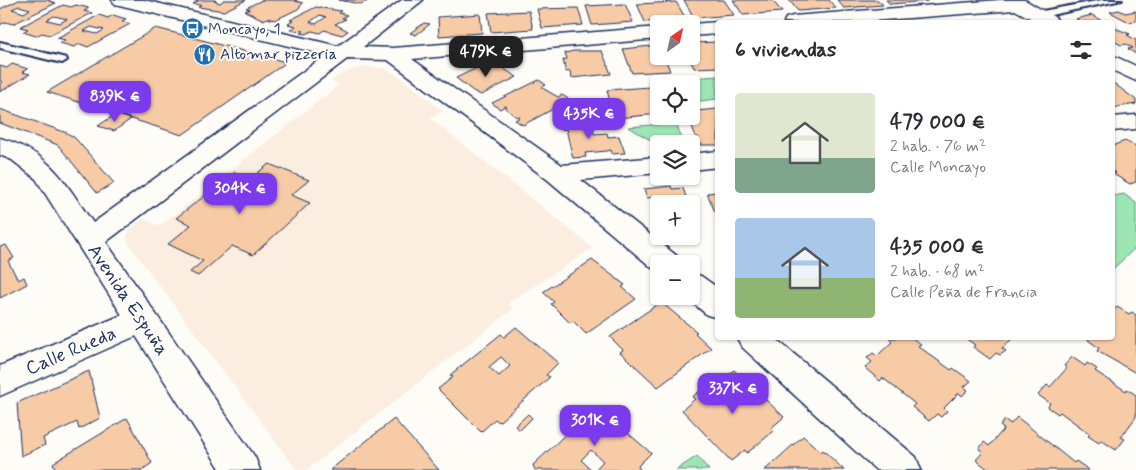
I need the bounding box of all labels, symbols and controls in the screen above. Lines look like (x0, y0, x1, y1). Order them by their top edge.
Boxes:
north arrow (650, 15, 700, 65)
map controls (650, 15, 700, 305)
bus stop icon: Moncayo, 1 (180, 17, 204, 41)
place label: Moncayo, 1 (208, 19, 281, 40)
pin: 479K € (445, 36, 527, 78)
text: 6 viviendas (735, 36, 836, 64)
icon: filters (1067, 36, 1095, 64)
text: 479K € (460, 41, 512, 62)
restaurant icon: Altomar pizzeria (192, 42, 216, 66)
place label: Altomar pizzeria (220, 44, 337, 65)
button: locate (650, 75, 700, 125)
pin: 839K € (74, 80, 156, 123)
text: 839K € (90, 86, 140, 107)
pin: 435K € (548, 98, 630, 140)
text: 435K € (563, 103, 615, 124)
text: 479 000 € (890, 108, 985, 136)
icon: home (775, 113, 835, 173)
button: layers (650, 135, 700, 185)
text: 2 hab. · 76 m² (890, 136, 986, 157)
text: Calle Moncayo (890, 157, 986, 178)
pin: 304K € (199, 172, 281, 215)
text: 304K € (214, 178, 266, 199)
button: + (650, 195, 700, 245)
text: 435 000 € (890, 233, 984, 261)
icon: home (775, 238, 835, 298)
street label: Avenida Espuña (82, 239, 174, 361)
button: − (650, 255, 700, 305)
text: 2 hab. · 68 m² (890, 261, 985, 282)
text: Calle Peña de Francia (890, 282, 1037, 303)
street label: Calle Rueda (22, 321, 120, 381)
pin: 337K € (692, 372, 774, 415)
text: 337K € (708, 378, 758, 399)
pin: 301K € (554, 404, 636, 447)
text: 301K € (571, 410, 619, 431)

